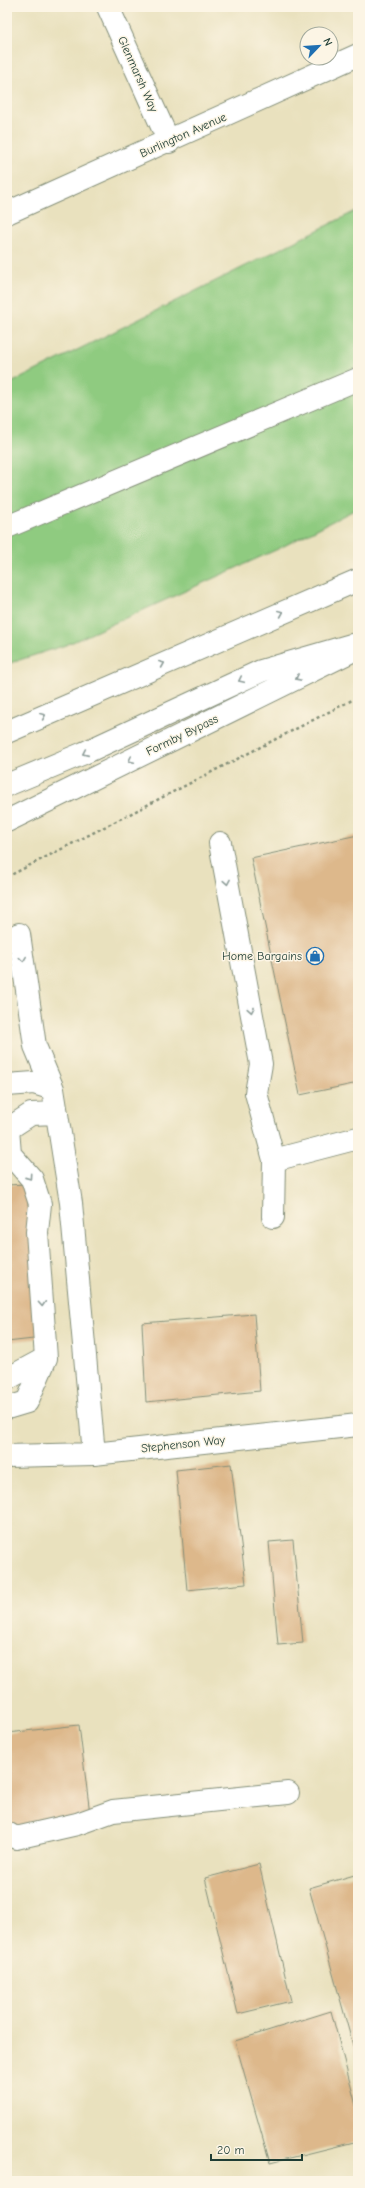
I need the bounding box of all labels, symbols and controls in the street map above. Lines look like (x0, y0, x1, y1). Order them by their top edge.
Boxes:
north arrow (299, 26, 339, 66)
street label: Glenmarsh Way (115, 34, 161, 115)
text: N (320, 36, 335, 48)
street label: Burlington Avenue (138, 110, 228, 160)
one-way arrow (277, 610, 285, 618)
one-way arrow (159, 661, 166, 669)
one-way arrow (295, 673, 302, 681)
one-way arrow (237, 675, 245, 683)
street label: Formby Bypass (144, 712, 220, 758)
one-way arrow (38, 713, 46, 721)
one-way arrow (81, 748, 88, 756)
one-way arrow (128, 755, 135, 763)
one-way arrow (222, 879, 231, 885)
shop icon: Home Bargains (305, 946, 325, 966)
place label: Home Bargains (222, 949, 302, 963)
one-way arrow (18, 956, 27, 962)
one-way arrow (246, 1006, 254, 1013)
one-way arrow (24, 1172, 31, 1179)
one-way arrow (37, 1301, 46, 1307)
street label: Stephenson Way (140, 1433, 226, 1455)
scale bar (211, 2136, 302, 2162)
text: 20 m (217, 2143, 245, 2157)

